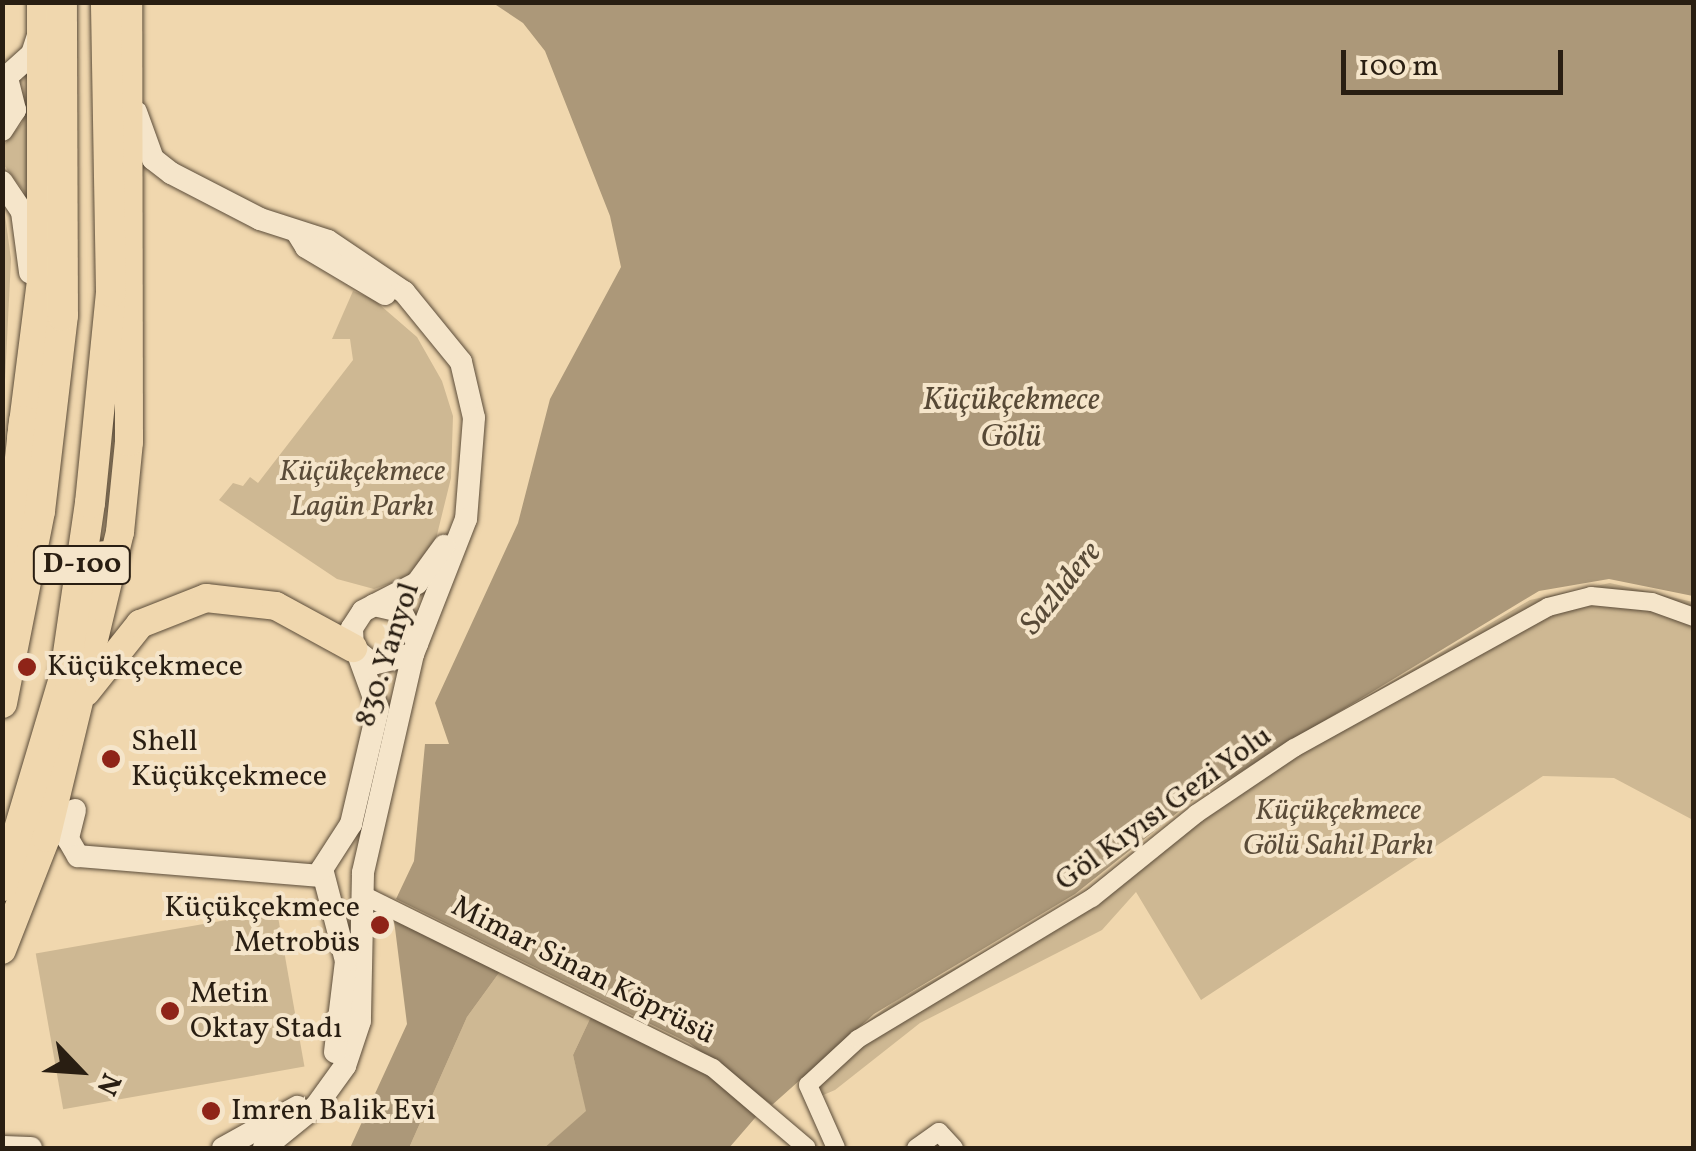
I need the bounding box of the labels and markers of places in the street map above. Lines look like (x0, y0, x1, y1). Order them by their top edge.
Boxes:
place label: Küçükçekmece (47, 649, 243, 685)
marker: Küçükçekmece (16, 656, 38, 678)
place label: Shell Küçükçekmece (131, 724, 327, 794)
marker: Shell Küçükçekmece (100, 748, 122, 770)
place label: Küçükçekmece Metrobüs (164, 890, 360, 960)
marker: Küçükçekmece Metrobüs (369, 914, 391, 936)
place label: Metin Oktay Stadı (190, 976, 343, 1046)
marker: Metin Oktay Stadı (159, 1000, 181, 1022)
place label: Imren Balik Evi (231, 1093, 436, 1129)
marker: Imren Balik Evi (200, 1100, 222, 1122)

